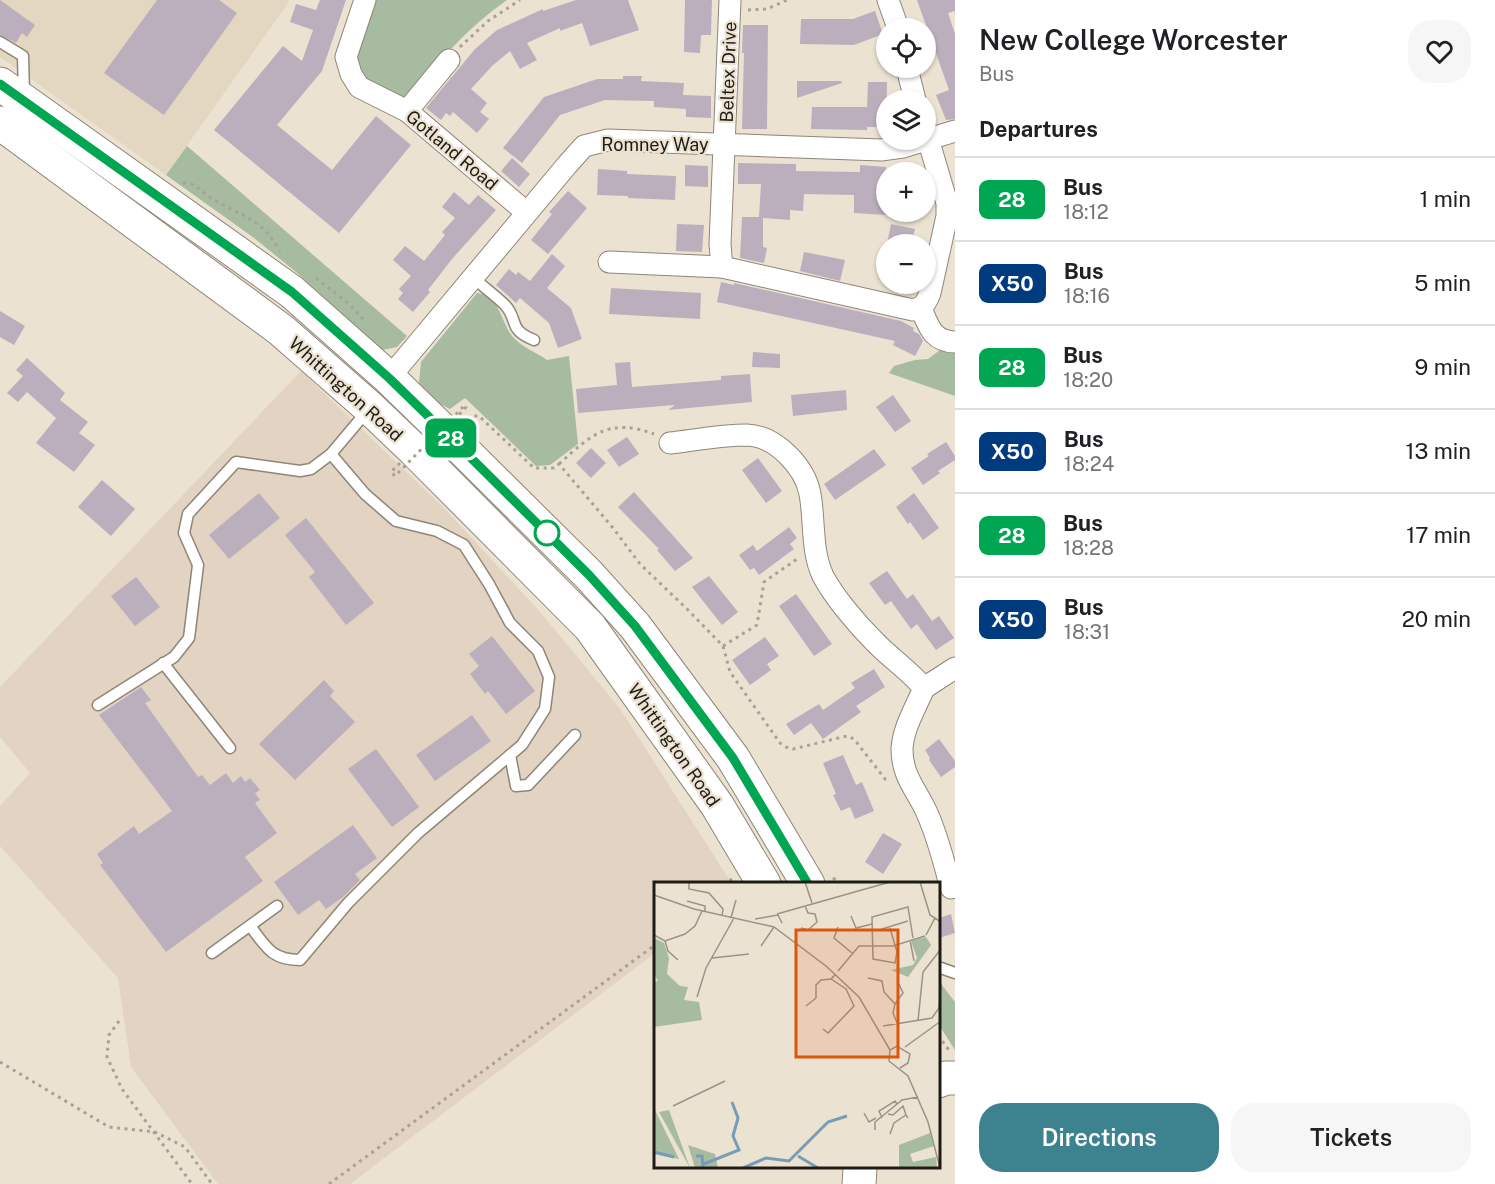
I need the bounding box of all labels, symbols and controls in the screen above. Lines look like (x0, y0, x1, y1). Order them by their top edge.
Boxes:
map controls (876, 18, 936, 294)
button: locate (876, 18, 936, 78)
button: heart (1408, 20, 1471, 83)
street label: Beltex Drive (716, 21, 740, 123)
text: New College Worcester (979, 23, 1288, 56)
text: Bus (979, 62, 1014, 86)
button: layers (876, 90, 936, 150)
street label: Gotland Road (402, 106, 502, 194)
text: Departures (979, 116, 1098, 142)
street label: Romney Way (601, 134, 709, 155)
button: + (876, 162, 936, 222)
text: Bus (1063, 174, 1103, 200)
text: 1 min (1419, 186, 1471, 212)
text: 28 (998, 187, 1026, 212)
text: 18:12 (1063, 200, 1109, 224)
button: − (876, 234, 936, 294)
text: Bus (1064, 258, 1104, 284)
text: 5 min (1414, 270, 1471, 296)
text: X50 (991, 271, 1034, 296)
text: 18:16 (1064, 284, 1110, 308)
street label: Whittington Road (285, 332, 407, 446)
text: Bus (1063, 342, 1103, 368)
text: 9 min (1415, 354, 1471, 380)
text: 28 (998, 355, 1026, 380)
text: 18:20 (1063, 368, 1113, 392)
line badge: 28 (424, 418, 478, 458)
text: 28 (437, 426, 465, 451)
text: Bus (1064, 426, 1104, 452)
text: 13 min (1406, 438, 1471, 464)
text: X50 (991, 439, 1034, 464)
text: 18:24 (1064, 452, 1114, 476)
text: Bus (1063, 510, 1103, 536)
unlabelled marker (534, 520, 560, 546)
text: 17 min (1406, 522, 1471, 548)
text: 28 (998, 523, 1026, 548)
text: 18:28 (1063, 536, 1114, 560)
text: Bus (1064, 594, 1104, 620)
text: 20 min (1402, 606, 1471, 632)
text: X50 (991, 607, 1034, 632)
text: 18:31 (1064, 620, 1110, 644)
street label: Whittington Road (624, 679, 724, 811)
inset map (654, 882, 940, 1169)
button: Directions (979, 1103, 1219, 1172)
button: Tickets (1231, 1103, 1471, 1172)

